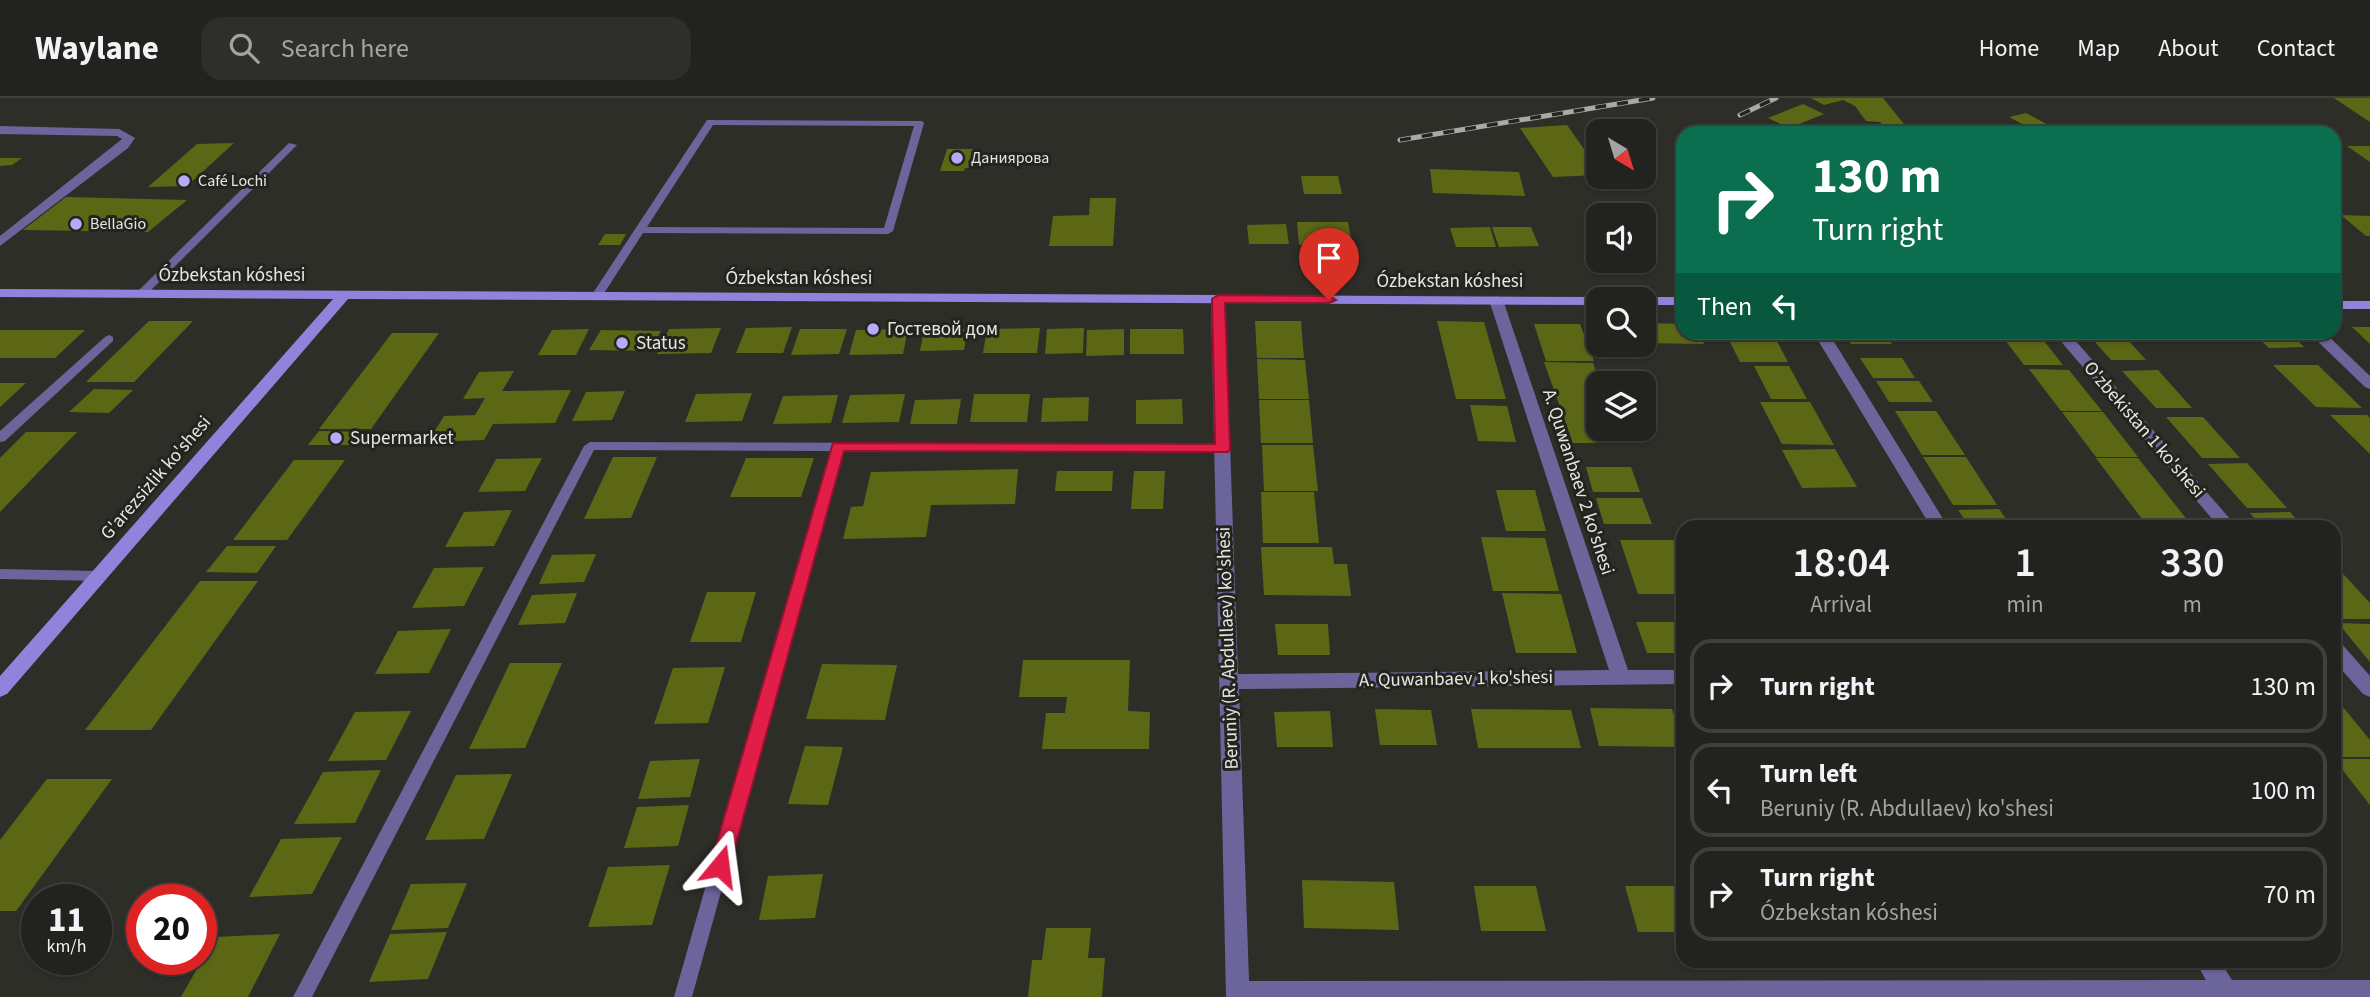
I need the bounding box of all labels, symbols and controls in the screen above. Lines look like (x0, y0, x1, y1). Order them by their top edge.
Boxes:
search box (201, 17, 691, 80)
text: Waylane (35, 25, 159, 72)
icon: search (225, 29, 263, 67)
text: Search here (281, 30, 409, 67)
text: Home (1979, 31, 2039, 66)
text: Map (2077, 31, 2120, 66)
text: About (2158, 31, 2219, 66)
text: Contact (2257, 31, 2335, 66)
north arrow (1586, 119, 1656, 189)
map controls (1586, 119, 1656, 441)
text: 130 m (1812, 142, 1941, 212)
place label: Даниярова (971, 147, 1049, 169)
marker: Даниярова (949, 150, 965, 166)
icon: right (1697, 154, 1788, 245)
place label: Café Lochi (198, 170, 267, 192)
marker: Café Lochi (176, 173, 192, 189)
button: sound (1586, 203, 1656, 273)
text: Turn right (1812, 207, 1943, 253)
place label: BellaGio (90, 213, 146, 235)
marker: BellaGio (68, 216, 84, 232)
pin (1299, 228, 1359, 300)
icon: arrive (1310, 239, 1348, 277)
street label: Ózbekstan kóshesi (159, 262, 305, 289)
street label: Ózbekstan kóshesi (726, 265, 872, 292)
street label: Ózbekstan kóshesi (1377, 268, 1523, 295)
button: search (1586, 287, 1656, 357)
icon: left (1766, 287, 1804, 325)
text: Then (1697, 288, 1752, 325)
place label: Гостевой дом (887, 316, 998, 343)
marker: Гостевой дом (865, 321, 881, 337)
place label: Status (636, 330, 686, 357)
marker: Status (614, 335, 630, 351)
street label: O'zbekistan 1 ko'shesi (2077, 356, 2211, 504)
button: layers (1586, 371, 1656, 441)
street label: A. Quwanbaev 2 ko'shesi (1535, 386, 1621, 578)
street label: G'arezsizlik ko'shesi (94, 410, 218, 546)
place label: Supermarket (350, 425, 454, 452)
marker: Supermarket (328, 430, 344, 446)
street label: Beruniy (R. Abdullaev) ko'shesi (1210, 526, 1246, 770)
text: 18:04 (1792, 533, 1890, 593)
text: 1 (2014, 533, 2036, 593)
text: 330 (2160, 533, 2225, 593)
text: Arrival (1810, 588, 1872, 621)
text: min (2006, 588, 2044, 621)
text: m (2183, 588, 2202, 621)
street label: A. Quwanbaev 1 ko'shesi (1359, 664, 1553, 694)
icon: right (1701, 667, 1739, 705)
text: Turn right (1760, 668, 1875, 705)
text: 130 m (2250, 668, 2316, 705)
text: Turn left (1760, 755, 1857, 792)
icon: left (1701, 771, 1739, 809)
text: 100 m (2250, 772, 2316, 809)
text: Beruniy (R. Abdullaev) ko'shesi (1760, 792, 2054, 825)
position arrow (683, 829, 757, 903)
text: Turn right (1760, 859, 1875, 896)
icon: right (1701, 875, 1739, 913)
text: 70 m (2263, 876, 2316, 913)
speed limit sign: 20 (126, 884, 217, 975)
text: 11 (48, 895, 85, 945)
text: Ózbekstan kóshesi (1760, 896, 1938, 929)
text: km/h (47, 934, 86, 959)

